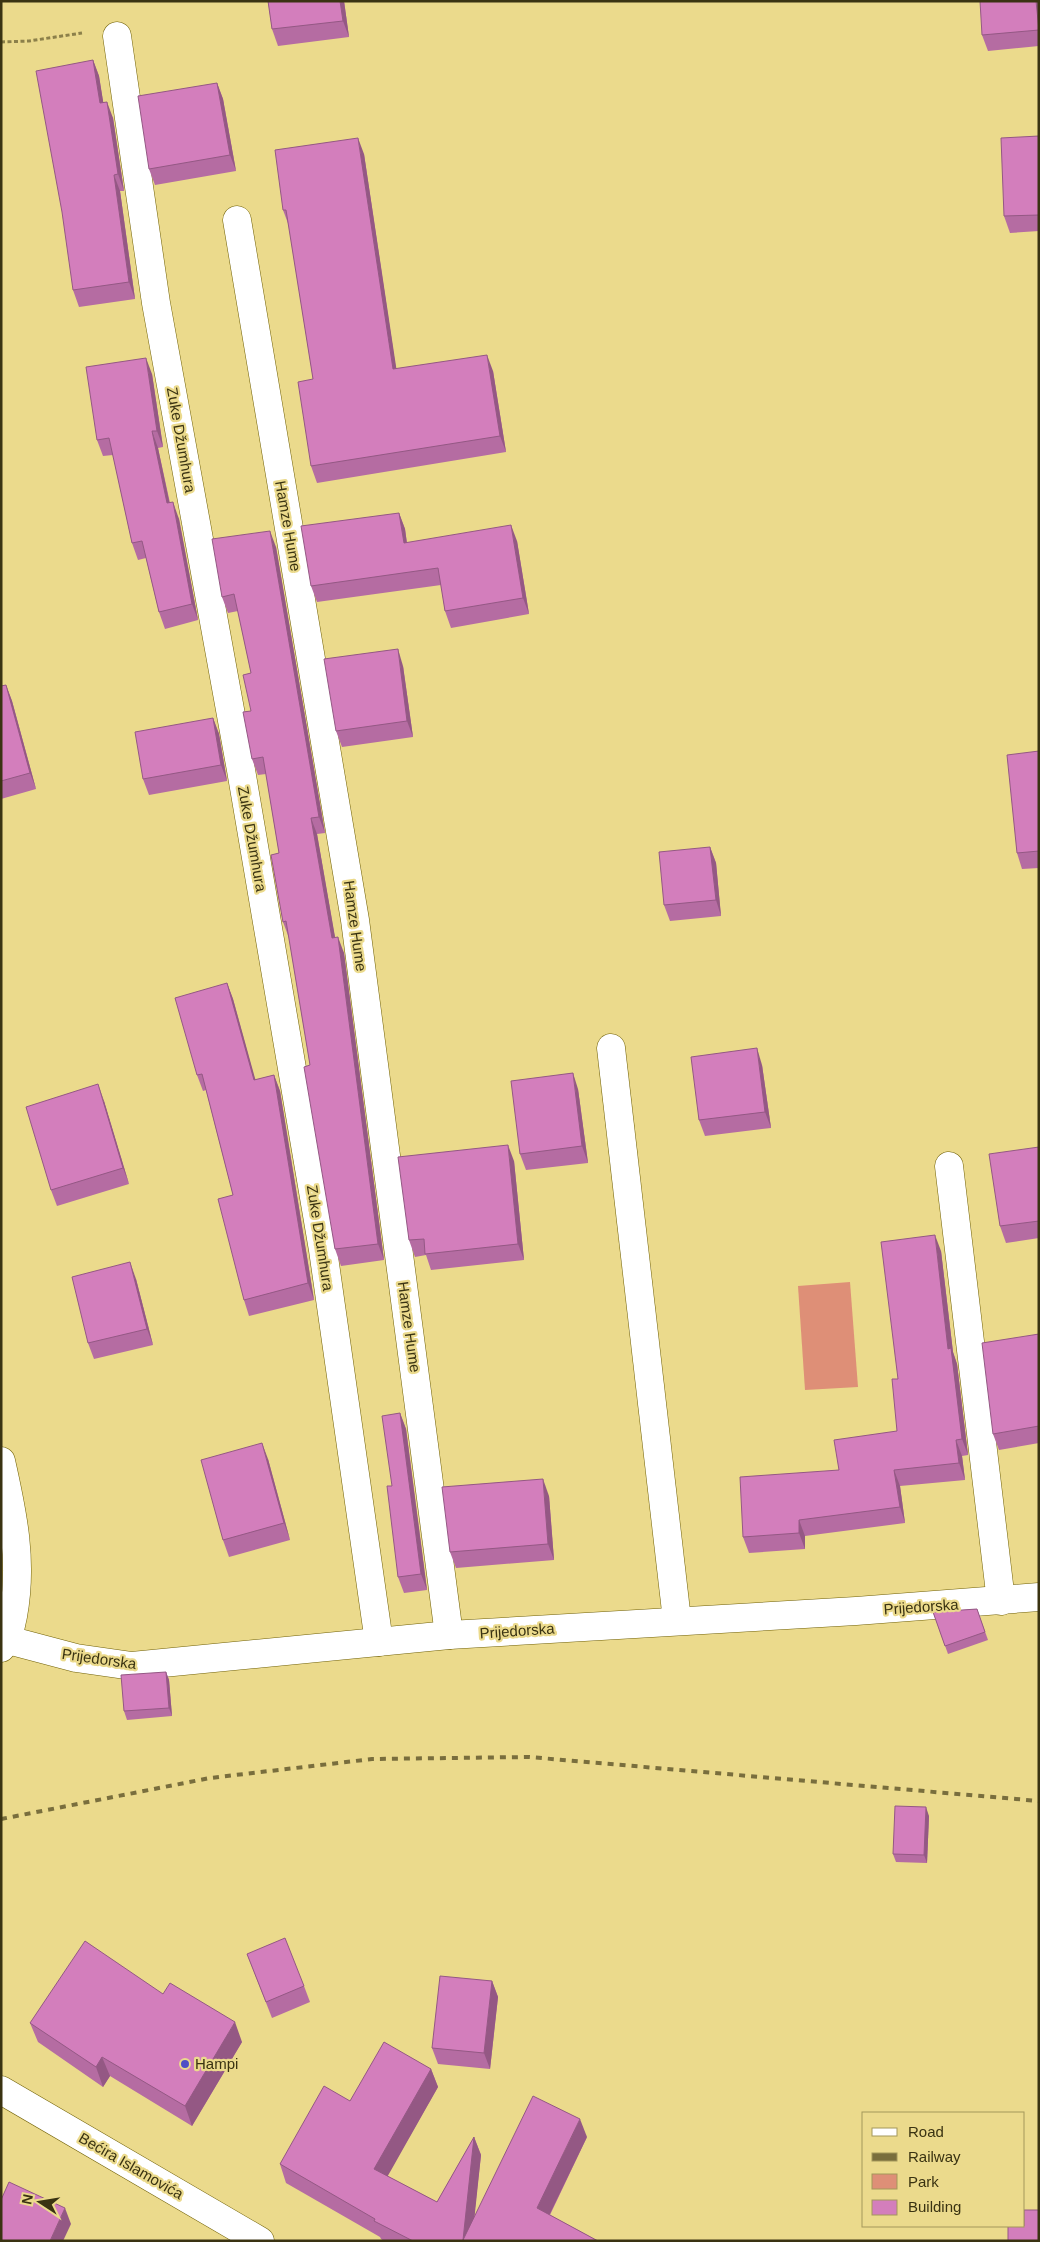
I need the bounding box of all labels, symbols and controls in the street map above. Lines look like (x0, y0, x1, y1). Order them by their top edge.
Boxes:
street label: Zuke Džumhura (164, 386, 199, 495)
street label: Hamze Hume (272, 479, 305, 573)
street label: Zuke Džumhura (235, 785, 270, 894)
street label: Hamze Hume (341, 879, 370, 973)
street label: Zuke Džumhura (304, 1184, 337, 1293)
street label: Hamze Hume (395, 1280, 424, 1374)
street label: Prijedorska (883, 1595, 960, 1618)
street label: Prijedorska (479, 1619, 556, 1642)
street label: Prijedorska (61, 1645, 138, 1672)
place label: Hampi (195, 2055, 238, 2072)
marker: Hampi (179, 2058, 191, 2070)
legend (862, 2112, 1025, 2227)
text: Road (908, 2123, 944, 2140)
street label: Bećira Islamovića (76, 2129, 187, 2203)
text: Railway (908, 2148, 961, 2165)
text: Park (908, 2173, 939, 2190)
north arrow (15, 2177, 65, 2227)
text: N (18, 2193, 36, 2206)
text: Building (908, 2198, 961, 2215)

